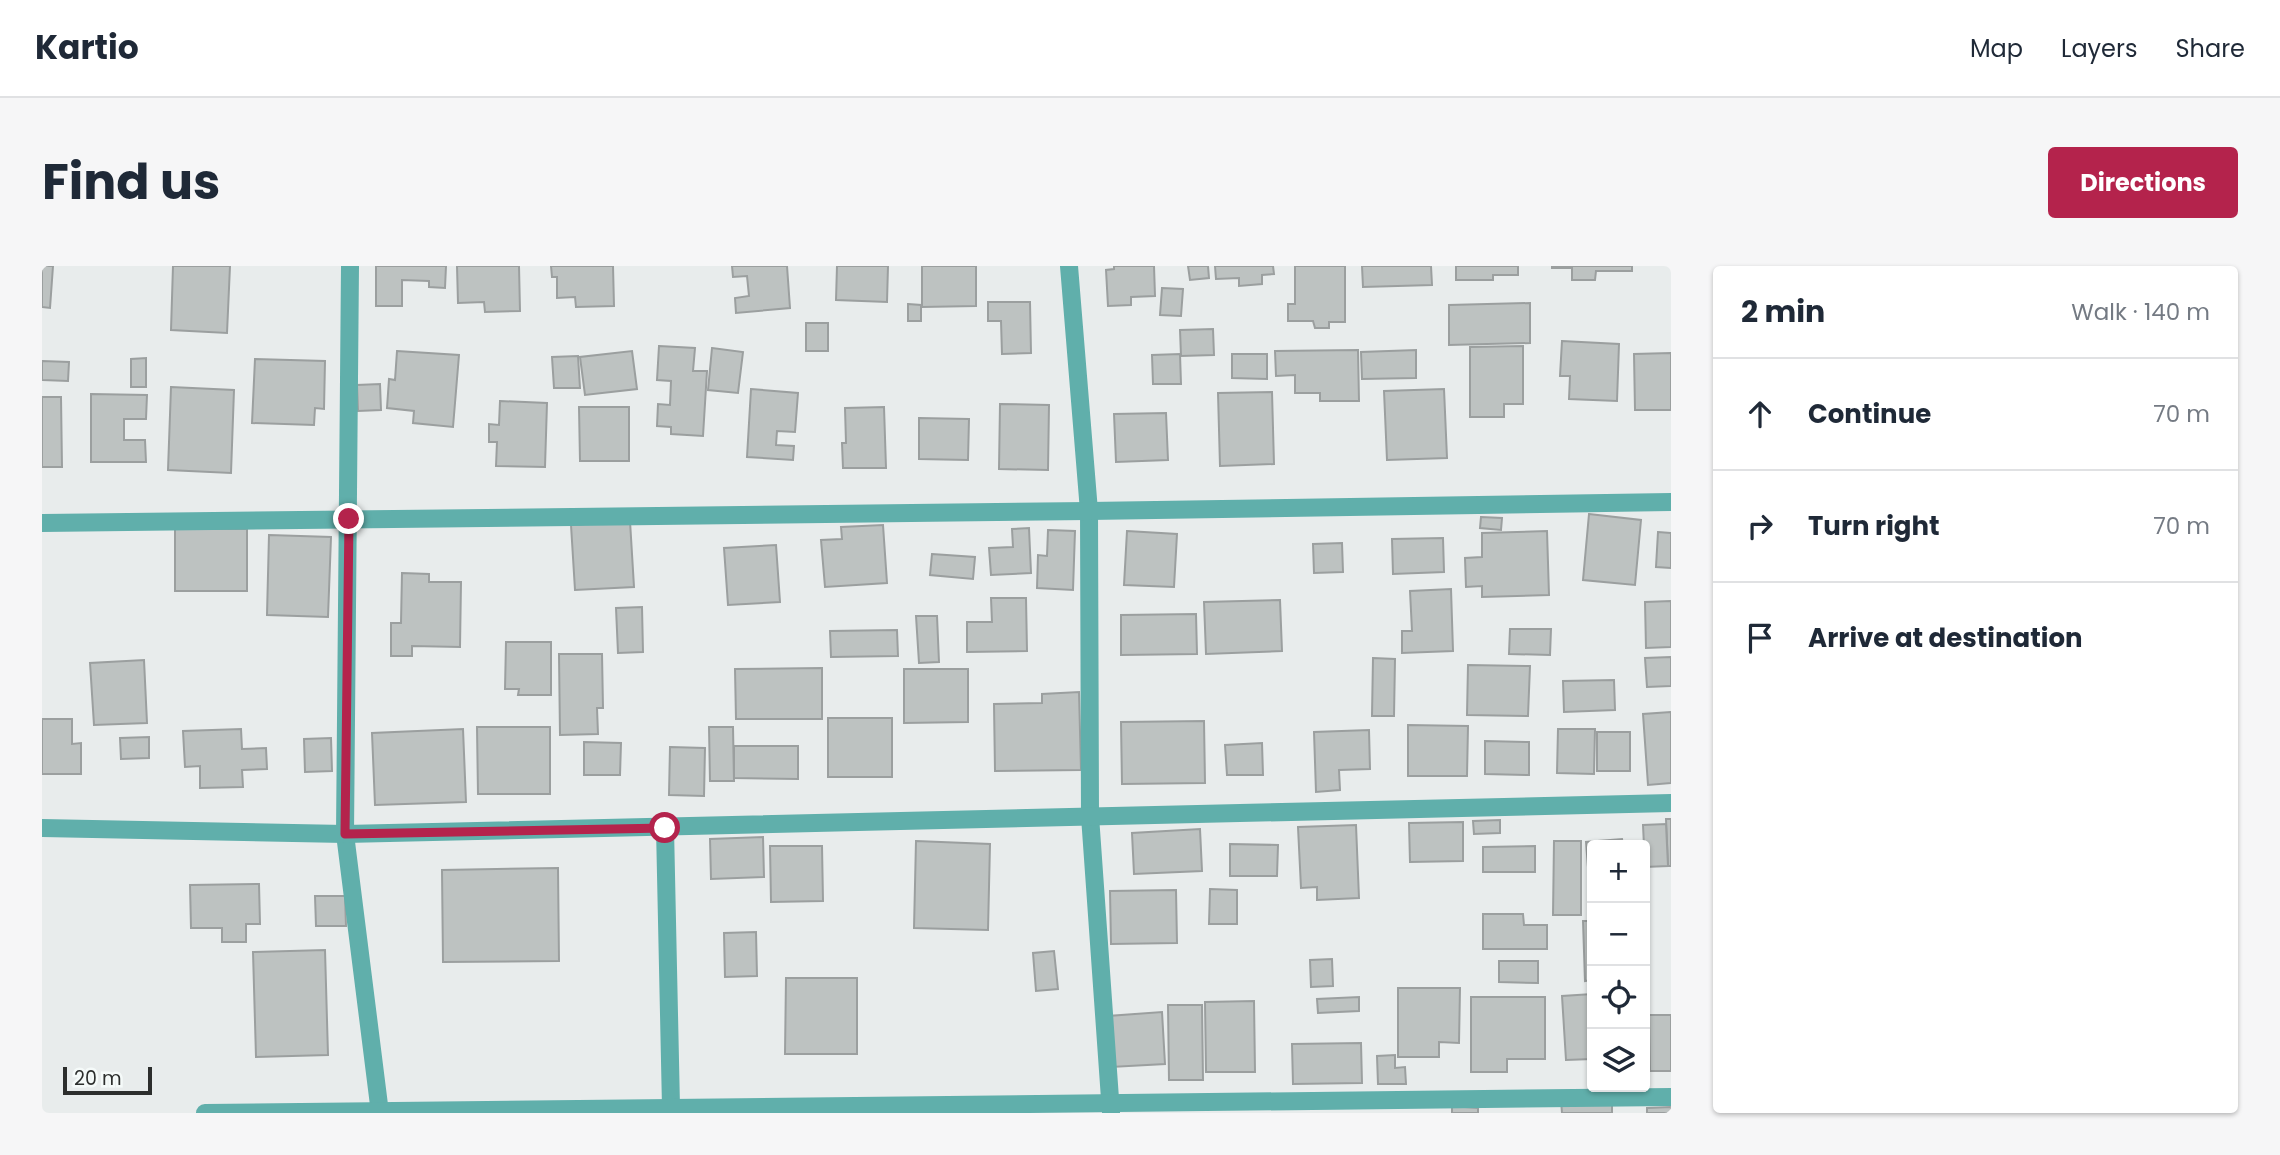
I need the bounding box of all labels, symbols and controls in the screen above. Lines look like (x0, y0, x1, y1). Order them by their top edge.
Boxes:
text: Kartio (35, 24, 139, 71)
text: Map (1970, 32, 2023, 65)
text: Layers (2061, 32, 2137, 65)
text: Share (2175, 32, 2245, 65)
button: Directions (2048, 147, 2238, 218)
text: Find us (42, 148, 220, 216)
text: 2 min (1741, 290, 1825, 333)
text: Walk · 140 m (2071, 296, 2210, 328)
icon: ahead (1741, 395, 1779, 433)
text: Continue (1808, 396, 1931, 432)
text: 70 m (2153, 398, 2210, 430)
route end (333, 503, 364, 534)
icon: right (1741, 507, 1779, 545)
text: Turn right (1808, 508, 1940, 544)
text: 70 m (2153, 510, 2210, 542)
icon: arrive (1741, 619, 1779, 657)
text: Arrive at destination (1808, 620, 2083, 656)
route start (649, 812, 680, 843)
map controls (1587, 840, 1650, 1092)
button: + (1587, 840, 1650, 903)
button: − (1587, 903, 1650, 966)
button: locate (1587, 966, 1650, 1029)
button: layers (1587, 1029, 1650, 1092)
scale bar (63, 1064, 152, 1096)
text: 20 m (74, 1065, 122, 1092)

